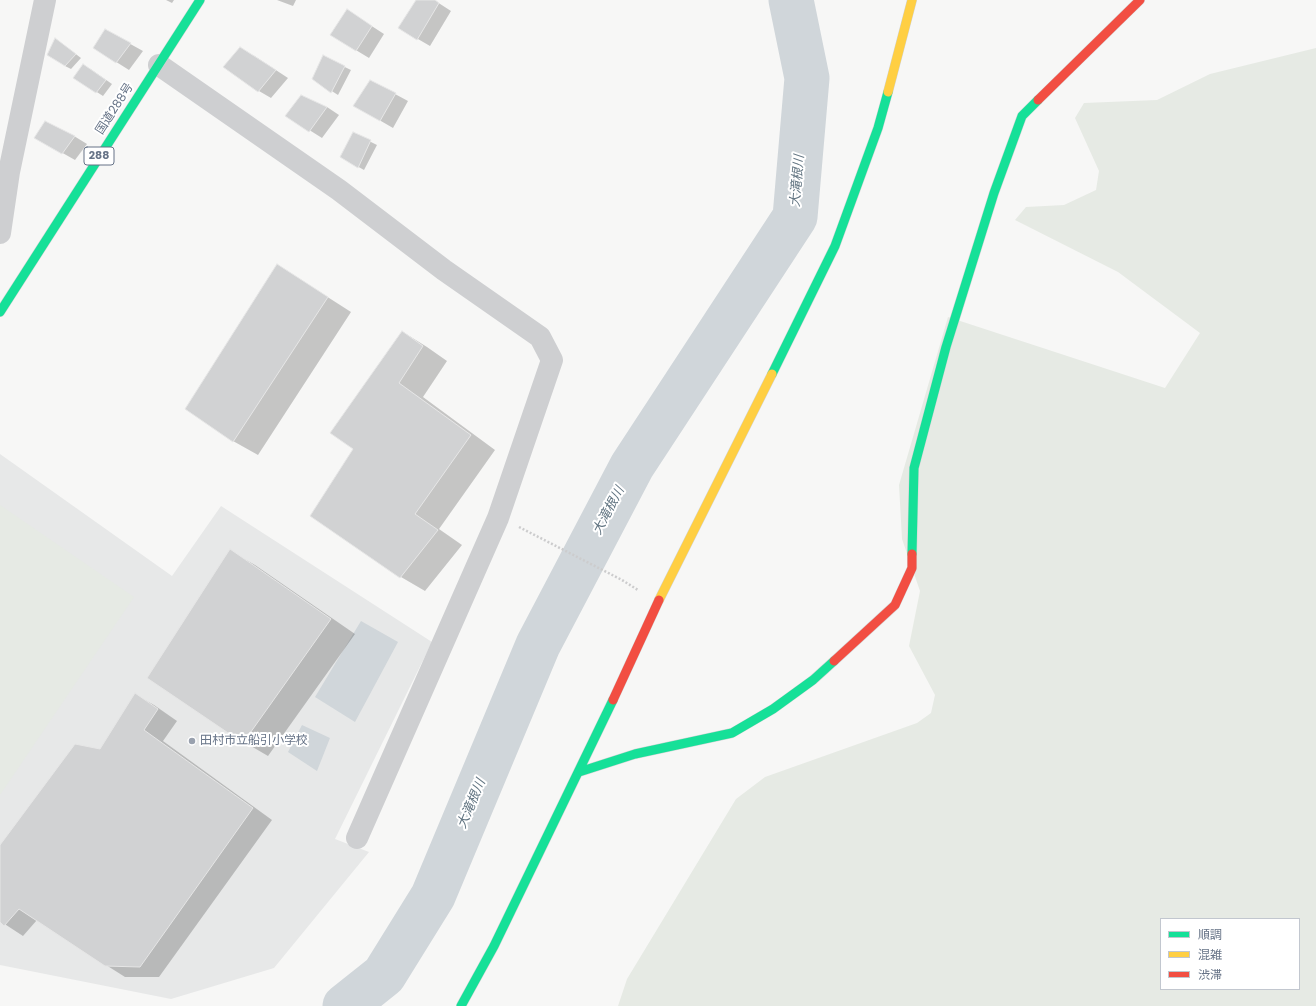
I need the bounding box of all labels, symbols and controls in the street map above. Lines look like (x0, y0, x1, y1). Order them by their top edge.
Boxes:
street label: 国道288号 (93, 81, 137, 137)
road number: 288 (84, 147, 114, 165)
water label: 大滝根川 (788, 154, 808, 208)
water label: 大滝根川 (590, 484, 628, 538)
place label: 田村市立船引小学校 (200, 734, 308, 748)
marker: 田村市立船引小学校 (187, 736, 197, 746)
water label: 大滝根川 (455, 777, 489, 831)
legend (1160, 918, 1300, 990)
text: 順調 (1198, 926, 1222, 943)
text: 混雑 (1198, 946, 1222, 963)
text: 渋滞 (1198, 966, 1222, 983)

